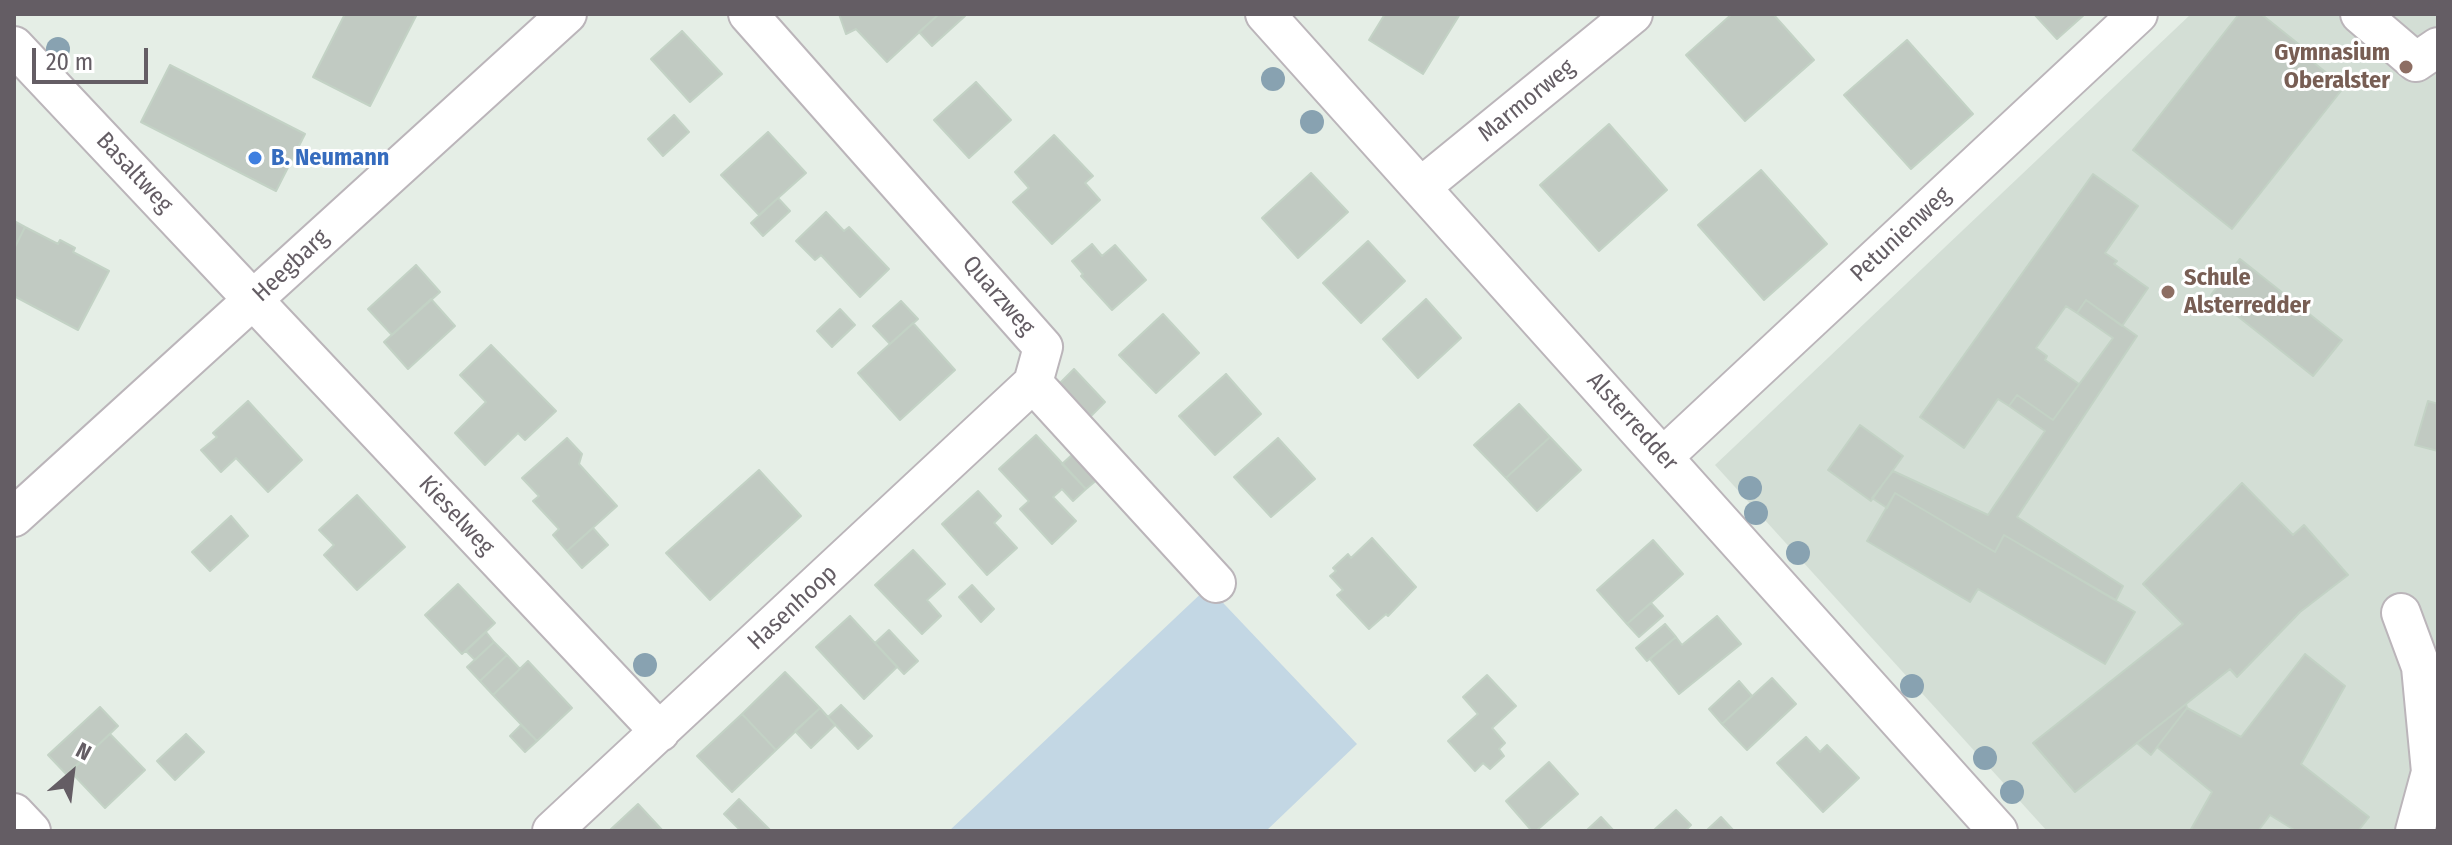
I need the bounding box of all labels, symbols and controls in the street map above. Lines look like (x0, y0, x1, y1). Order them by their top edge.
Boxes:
scale bar (36, 32, 152, 82)
place label: Gymnasium Oberalster (2274, 39, 2390, 95)
text: 20 m (46, 48, 93, 76)
street label: Marmorweg (1473, 53, 1581, 149)
marker: Gymnasium Oberalster (2397, 58, 2415, 76)
street label: Basaltweg (90, 127, 178, 219)
place label: B. Neumann (271, 144, 389, 172)
marker: B. Neumann (246, 149, 264, 167)
street label: Petunienweg (1845, 181, 1957, 289)
street label: Heegbarg (247, 224, 335, 308)
street label: Quarzweg (956, 250, 1040, 342)
place label: Schule Alsterredder (2184, 264, 2310, 320)
marker: Schule Alsterredder (2159, 283, 2177, 301)
street label: Alsterredder (1580, 367, 1684, 477)
street label: Kieselweg (412, 470, 500, 562)
street label: Hasenhoop (742, 559, 844, 657)
north arrow (32, 733, 112, 813)
text: N (71, 736, 96, 766)

